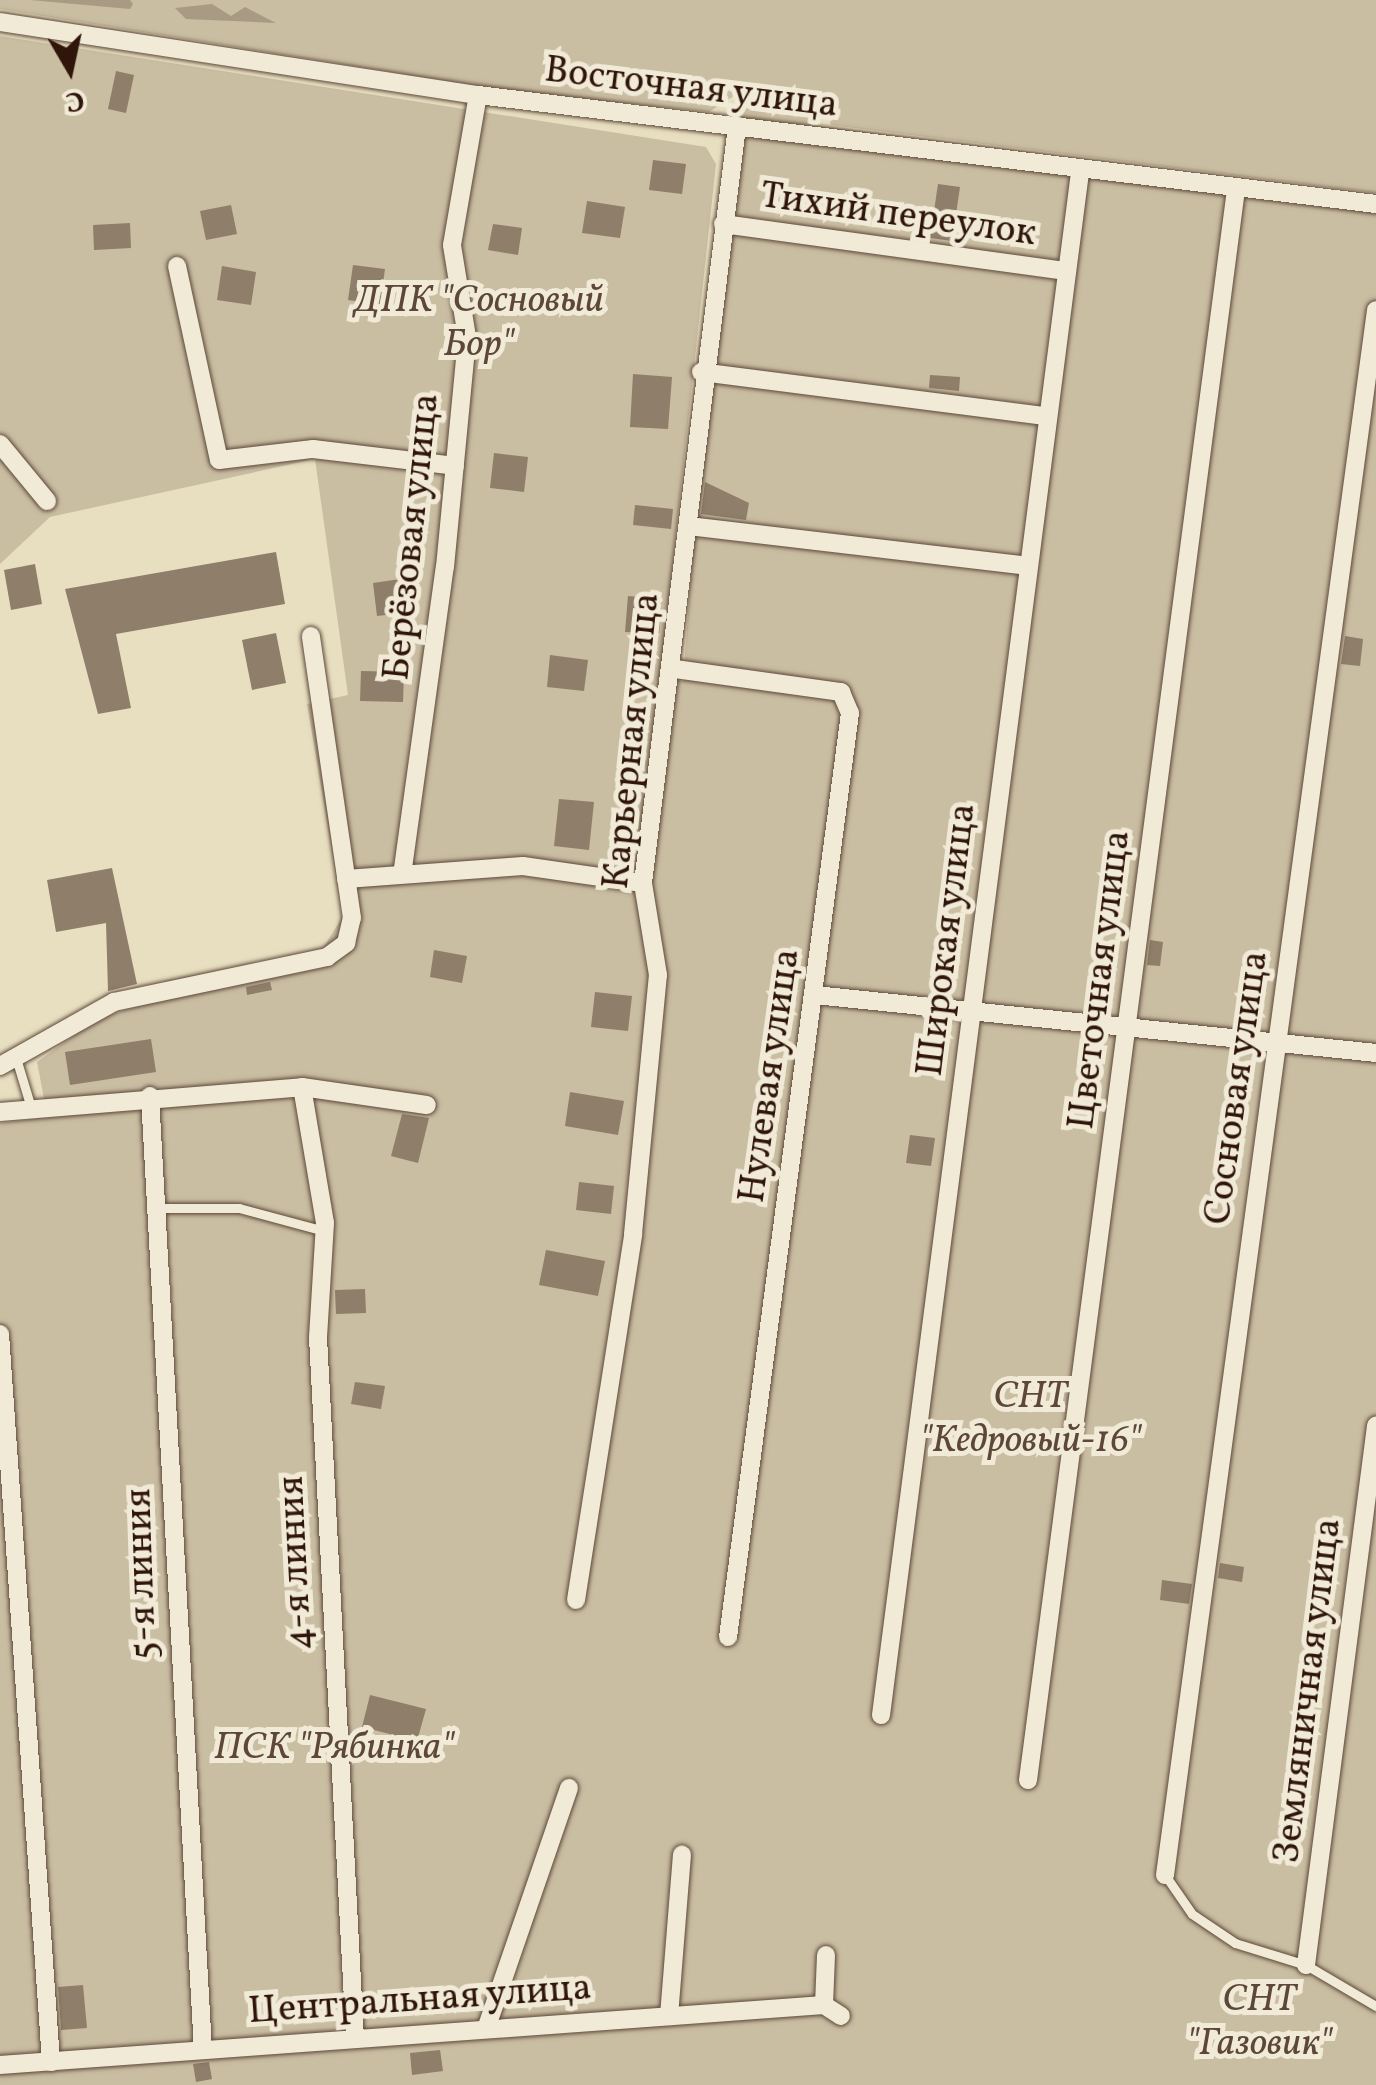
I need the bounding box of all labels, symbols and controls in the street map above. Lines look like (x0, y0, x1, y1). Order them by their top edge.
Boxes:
north arrow (20, 20, 120, 120)
street label: Восточная улица (541, 48, 841, 130)
text: С (63, 79, 87, 121)
street label: Тихий переулок (757, 174, 1039, 258)
park label: ДПК "Сосновый Бор" (354, 279, 604, 368)
street label: Берёзовая улица (375, 391, 451, 683)
street label: Карьерная улица (595, 590, 671, 892)
street label: Широкая улица (909, 800, 987, 1080)
street label: Цветочная улица (1060, 827, 1142, 1133)
street label: Нулевая улица (731, 946, 811, 1206)
street label: Сосновая улица (1196, 948, 1280, 1228)
park label: СНТ "Кедровый-16" (919, 1375, 1141, 1465)
street label: 4-я линия (270, 1475, 324, 1651)
street label: 5-я линия (117, 1487, 169, 1661)
street label: Земляничная улица (1265, 1515, 1353, 1867)
park label: ПСК "Рябинка" (214, 1726, 454, 1772)
street label: Центральная улица (246, 1966, 594, 2036)
park label: СНТ "Газовик" (1186, 1978, 1332, 2068)

